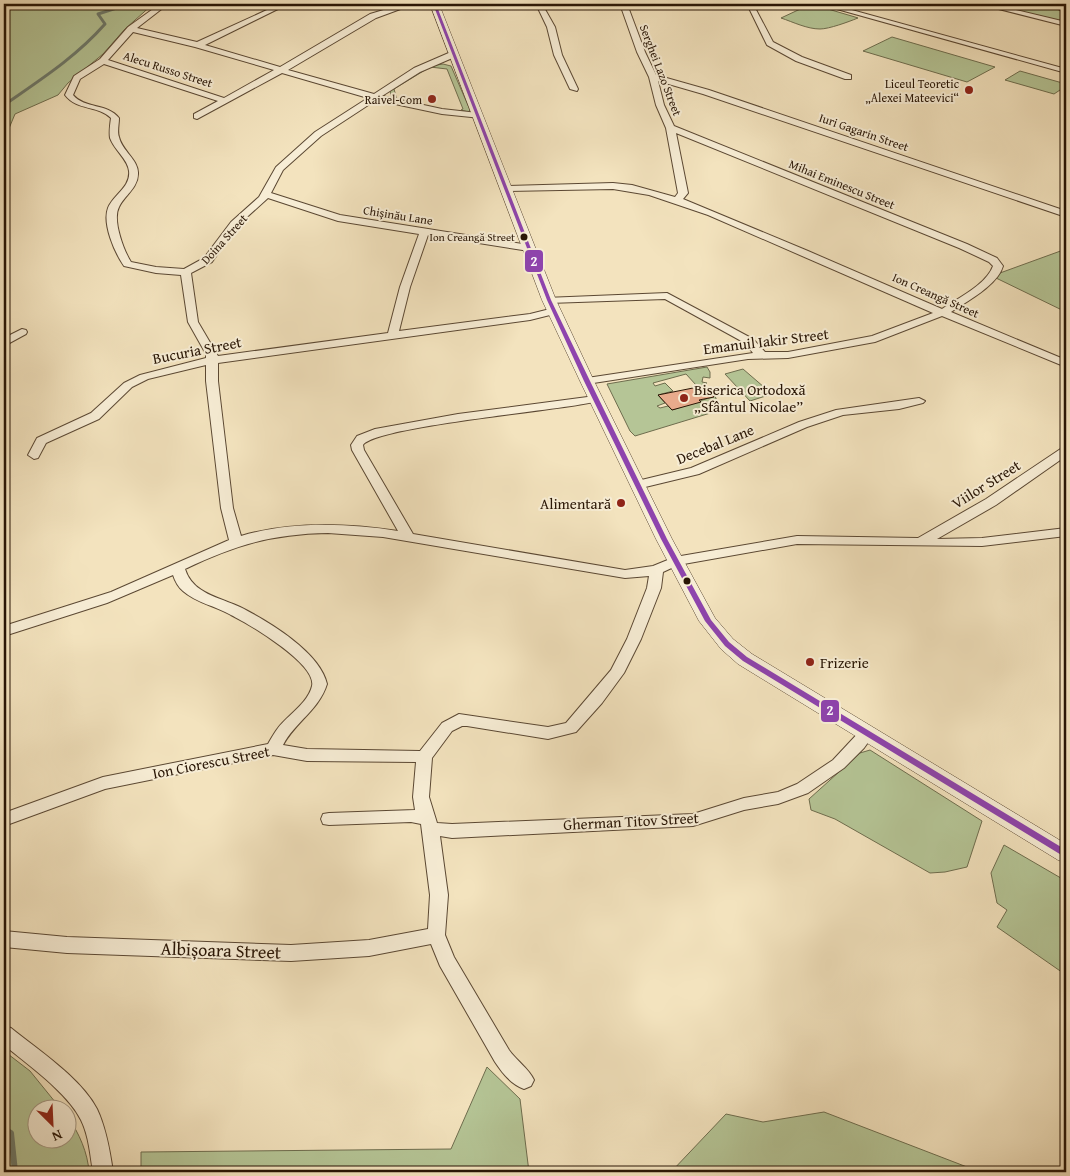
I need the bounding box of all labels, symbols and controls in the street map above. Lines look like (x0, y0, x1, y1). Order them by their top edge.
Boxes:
street label: Serghei Lazo Street (636, 22, 687, 119)
street label: Alecu Russo Street (121, 47, 215, 92)
place label: Liceul Teoretic „Alexei Mateevici“ (865, 75, 960, 106)
marker: Liceul Teoretic „Alexei Mateevici“ (963, 84, 975, 96)
place label: Raivel-Com (365, 91, 422, 108)
marker: Raivel-Com (426, 93, 438, 105)
street label: Iuri Gagarin Street (817, 109, 912, 156)
street label: Mihai Eminescu Street (787, 155, 898, 213)
street label: Chişinău Lane (362, 201, 434, 229)
street label: Doina Street (197, 210, 252, 268)
place label: Ion Creangă Street (430, 229, 515, 245)
marker: Ion Creangă Street (519, 232, 529, 242)
line badge: 2 (524, 249, 544, 273)
text: 2 (530, 251, 538, 271)
street label: Ion Creangă Street (890, 268, 983, 322)
street label: Emanuil Iakir Street (702, 323, 831, 359)
street label: Bucuria Street (151, 331, 244, 369)
place label: Biserica Ortodoxă „Sfântul Nicolae” (694, 379, 805, 417)
marker: Biserica Ortodoxă „Sfântul Nicolae” (678, 392, 690, 404)
street label: Decebal Lane (673, 419, 757, 469)
street label: Viilor Street (948, 454, 1025, 513)
place label: Alimentară (540, 493, 611, 514)
marker: Alimentară (615, 497, 627, 509)
unlabelled marker (682, 576, 692, 586)
place label: Frizerie (820, 652, 869, 673)
marker: Frizerie (804, 656, 816, 668)
line badge: 2 (820, 699, 840, 723)
text: 2 (826, 700, 834, 720)
street label: Ion Ciorescu Street (151, 740, 272, 784)
street label: Gherman Titov Street (563, 807, 700, 835)
street label: Albișoara Street (160, 934, 282, 966)
north arrow (28, 1098, 78, 1148)
text: N (48, 1125, 66, 1147)

